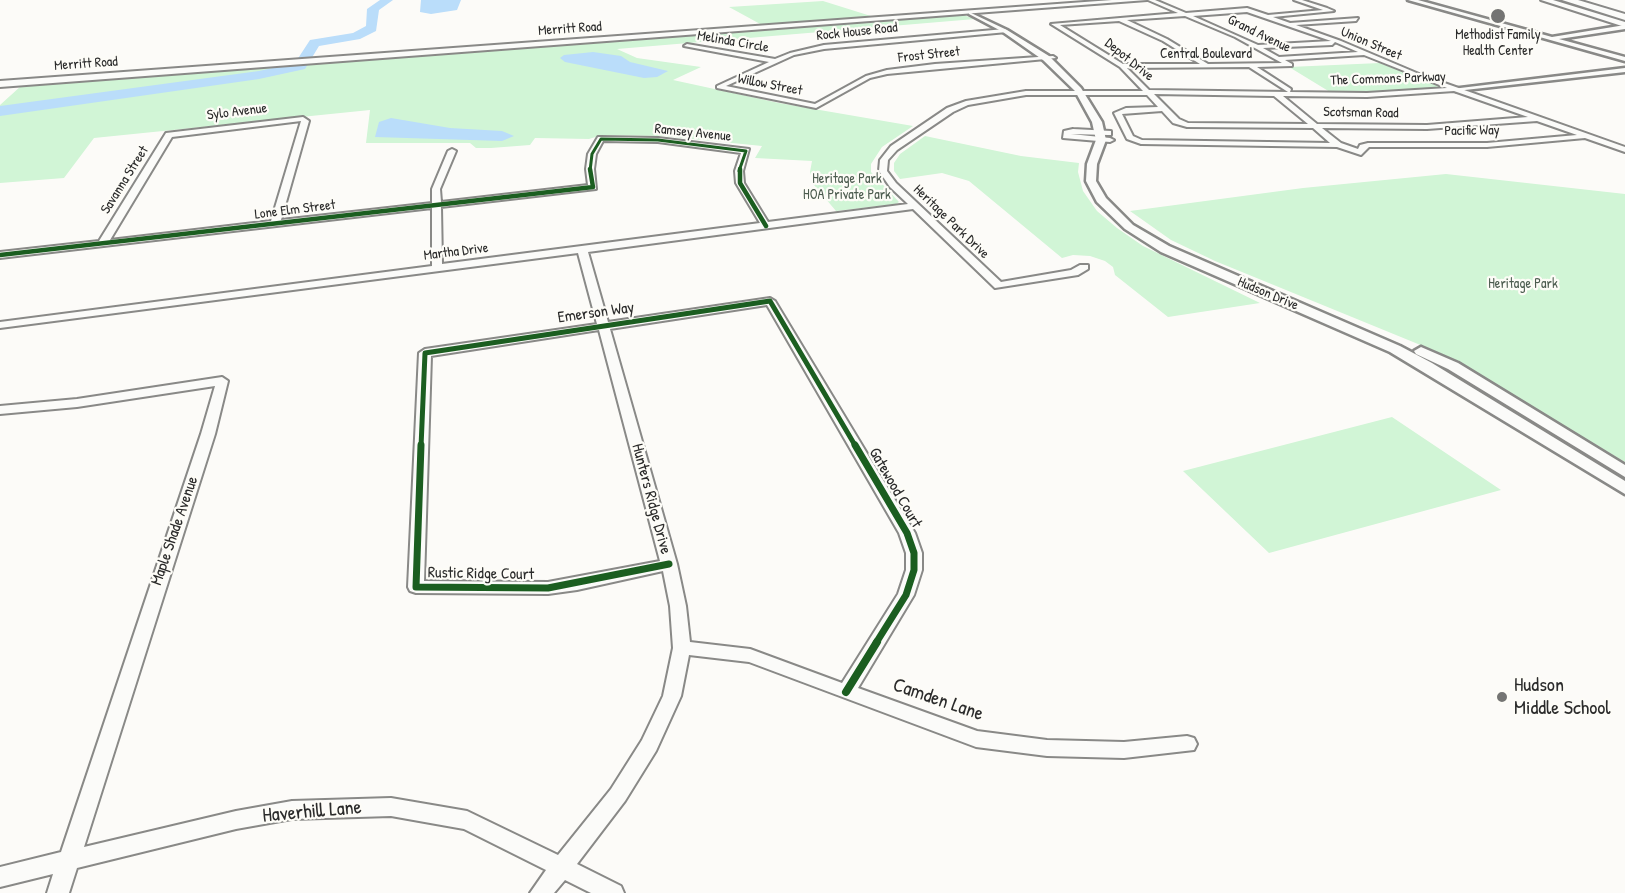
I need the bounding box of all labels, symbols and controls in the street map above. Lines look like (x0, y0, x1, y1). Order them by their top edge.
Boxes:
marker: Methodist Family Health Center (1489, 7, 1507, 25)
street label: Grand Avenue (1225, 12, 1293, 56)
street label: Merritt Road (538, 18, 602, 40)
street label: Rock House Road (816, 19, 898, 45)
street label: Union Street (1338, 24, 1404, 64)
street label: Melinda Circle (696, 27, 770, 57)
place label: Methodist Family Health Center (1455, 27, 1541, 60)
street label: Depot Drive (1101, 35, 1157, 85)
street label: Frost Street (897, 43, 961, 67)
street label: Central Boulevard (1160, 46, 1252, 62)
street label: Merritt Road (54, 53, 118, 75)
street label: The Commons Parkway (1330, 69, 1446, 89)
street label: Willow Street (736, 70, 804, 100)
street label: Sylo Avenue (206, 100, 268, 124)
street label: Scotsman Road (1323, 104, 1399, 122)
street label: Ramsey Avenue (654, 121, 732, 145)
street label: Pacific Way (1444, 122, 1500, 140)
street label: Savanna Street (97, 143, 153, 217)
park label: Heritage Park HOA Private Park (803, 171, 891, 204)
street label: Heritage Park Drive (910, 182, 992, 262)
street label: Lone Elm Street (254, 197, 336, 223)
street label: Martha Drive (423, 240, 489, 264)
street label: Hudson Drive (1235, 274, 1301, 314)
park label: Heritage Park (1488, 276, 1558, 292)
street label: Emerson Way (557, 298, 635, 328)
street label: Hunters Ridge Drive (627, 442, 675, 556)
street label: Gatewood Court (864, 445, 926, 531)
street label: Maple Shade Avenue (147, 474, 203, 588)
street label: Rustic Ridge Court (428, 563, 534, 585)
street label: Camden Lane (890, 673, 986, 727)
place label: Hudson Middle School (1514, 674, 1611, 721)
marker: Hudson Middle School (1495, 690, 1509, 704)
street label: Haverhill Lane (262, 796, 362, 828)

